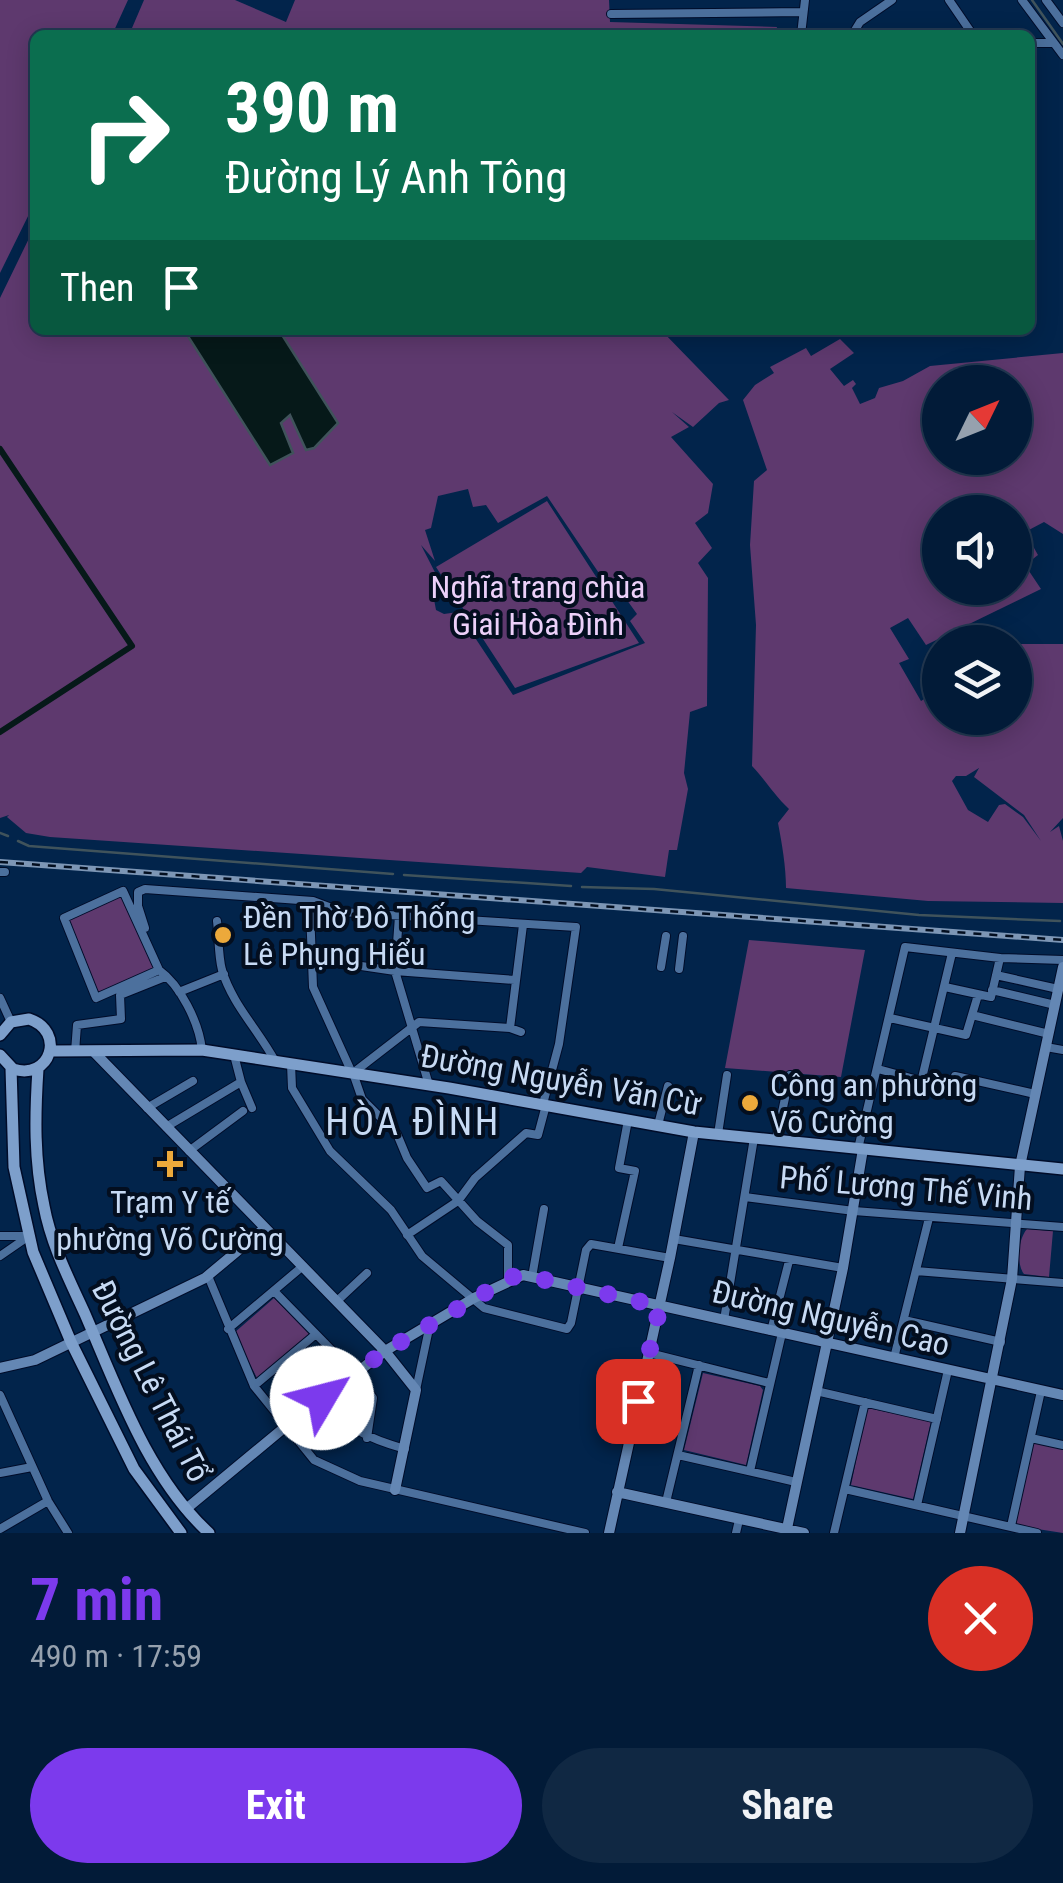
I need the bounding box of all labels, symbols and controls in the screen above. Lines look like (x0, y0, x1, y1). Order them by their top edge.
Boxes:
text: 390 m (225, 67, 399, 149)
icon: right (60, 70, 190, 200)
text: Đường Lý Anh Tông (225, 151, 567, 204)
icon: arrive (154, 260, 209, 315)
text: Then (60, 266, 134, 310)
north arrow (922, 365, 1032, 475)
map controls (922, 365, 1032, 735)
button: sound (922, 495, 1032, 605)
park label: Nghĩa trang chùa Giai Hòa Đình (431, 568, 645, 643)
button: layers (922, 625, 1032, 735)
place label: Đền Thờ Đô Thống Lê Phụng Hiểu (243, 898, 475, 973)
marker: Đền Thờ Đô Thống Lê Phụng Hiểu (212, 924, 234, 946)
street label: Đường Nguyễn Văn Cừ (418, 1037, 705, 1123)
place label: Công an phường Võ Cường (770, 1066, 977, 1141)
marker: Công an phường Võ Cường (739, 1092, 761, 1114)
district label: HÒA ĐÌNH (325, 1099, 501, 1144)
marker: Trạm Y tế phường Võ Cường (157, 1151, 183, 1177)
street label: Phố Lương Thế Vinh (778, 1158, 1034, 1218)
place label: Trạm Y tế phường Võ Cường (56, 1183, 284, 1258)
street label: Đường Nguyễn Cao (709, 1272, 953, 1364)
street label: Đường Lê Thái Tổ (84, 1274, 218, 1488)
position arrow (270, 1346, 374, 1450)
pin (596, 1359, 681, 1444)
icon: arrive (611, 1374, 666, 1429)
text: 7 min (30, 1564, 163, 1635)
button: close (928, 1566, 1033, 1671)
text: 490 m · 17:59 (30, 1637, 202, 1675)
button: Exit (30, 1748, 522, 1863)
button: Share (542, 1748, 1033, 1863)

